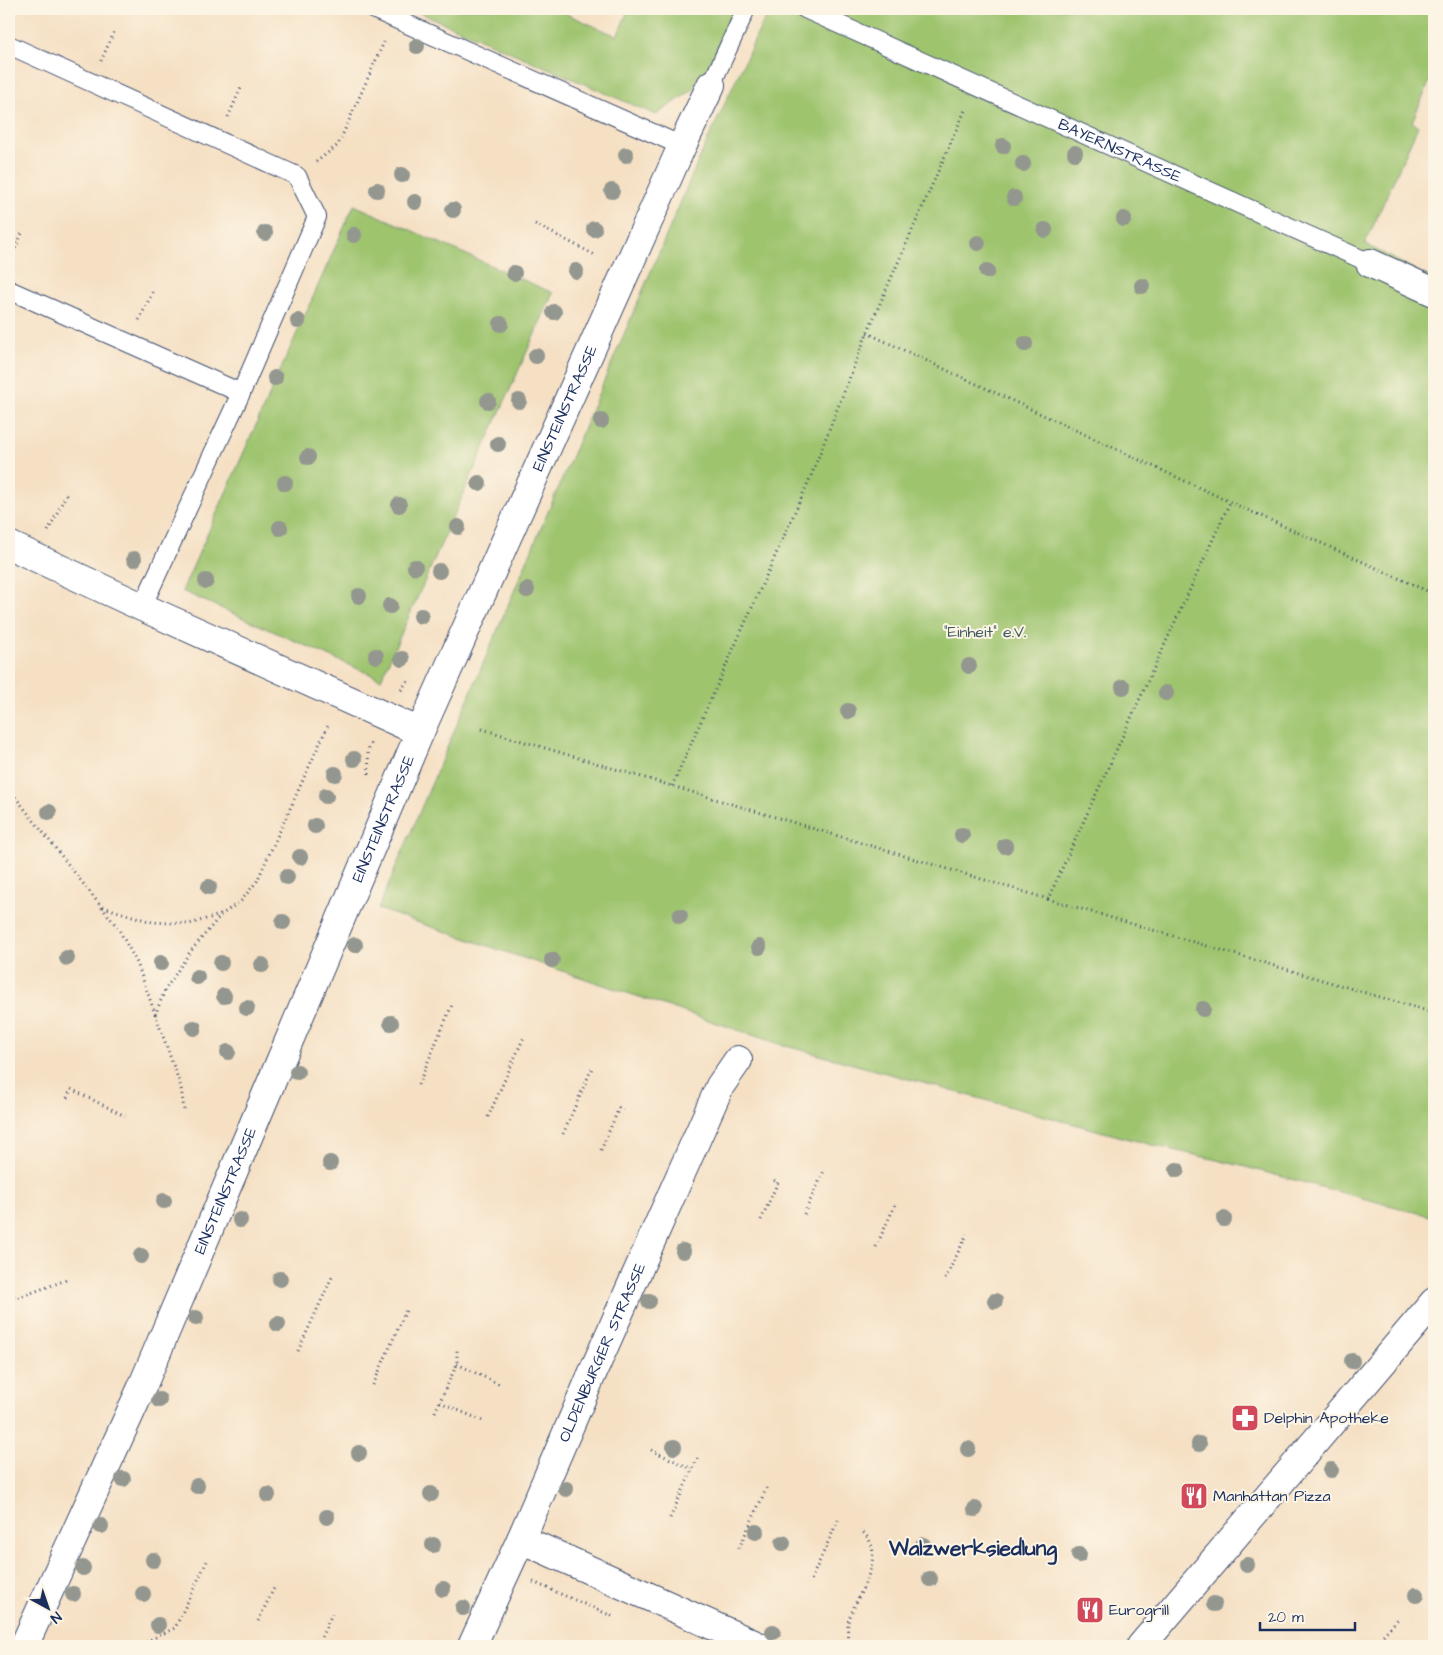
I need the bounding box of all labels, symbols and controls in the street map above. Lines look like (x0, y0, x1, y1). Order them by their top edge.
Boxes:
street label: BAYERNSTRASSE (1054, 113, 1185, 188)
street label: EINSTEINSTRASSE (527, 341, 603, 475)
park label: "Einheit" e.V. (944, 621, 1026, 643)
street label: EINSTEINSTRASSE (347, 751, 420, 886)
street label: EINSTEINSTRASSE (189, 1123, 262, 1257)
street label: OLDENBURGER STRASSE (553, 1259, 651, 1446)
pharmacy icon: Delphin Apotheke (1230, 1403, 1260, 1433)
place label: Delphin Apotheke (1264, 1407, 1389, 1429)
restaurant icon: Manhattan Pizza (1179, 1481, 1209, 1511)
place label: Manhattan Pizza (1213, 1485, 1331, 1507)
district label: Walzwerksiedlung (888, 1534, 1057, 1565)
north arrow (22, 1582, 72, 1632)
restaurant icon: Eurogrill (1075, 1595, 1105, 1625)
place label: Eurogrill (1109, 1599, 1169, 1622)
scale bar (1260, 1600, 1356, 1632)
text: N (46, 1607, 66, 1628)
text: 20 m (1268, 1607, 1304, 1628)

